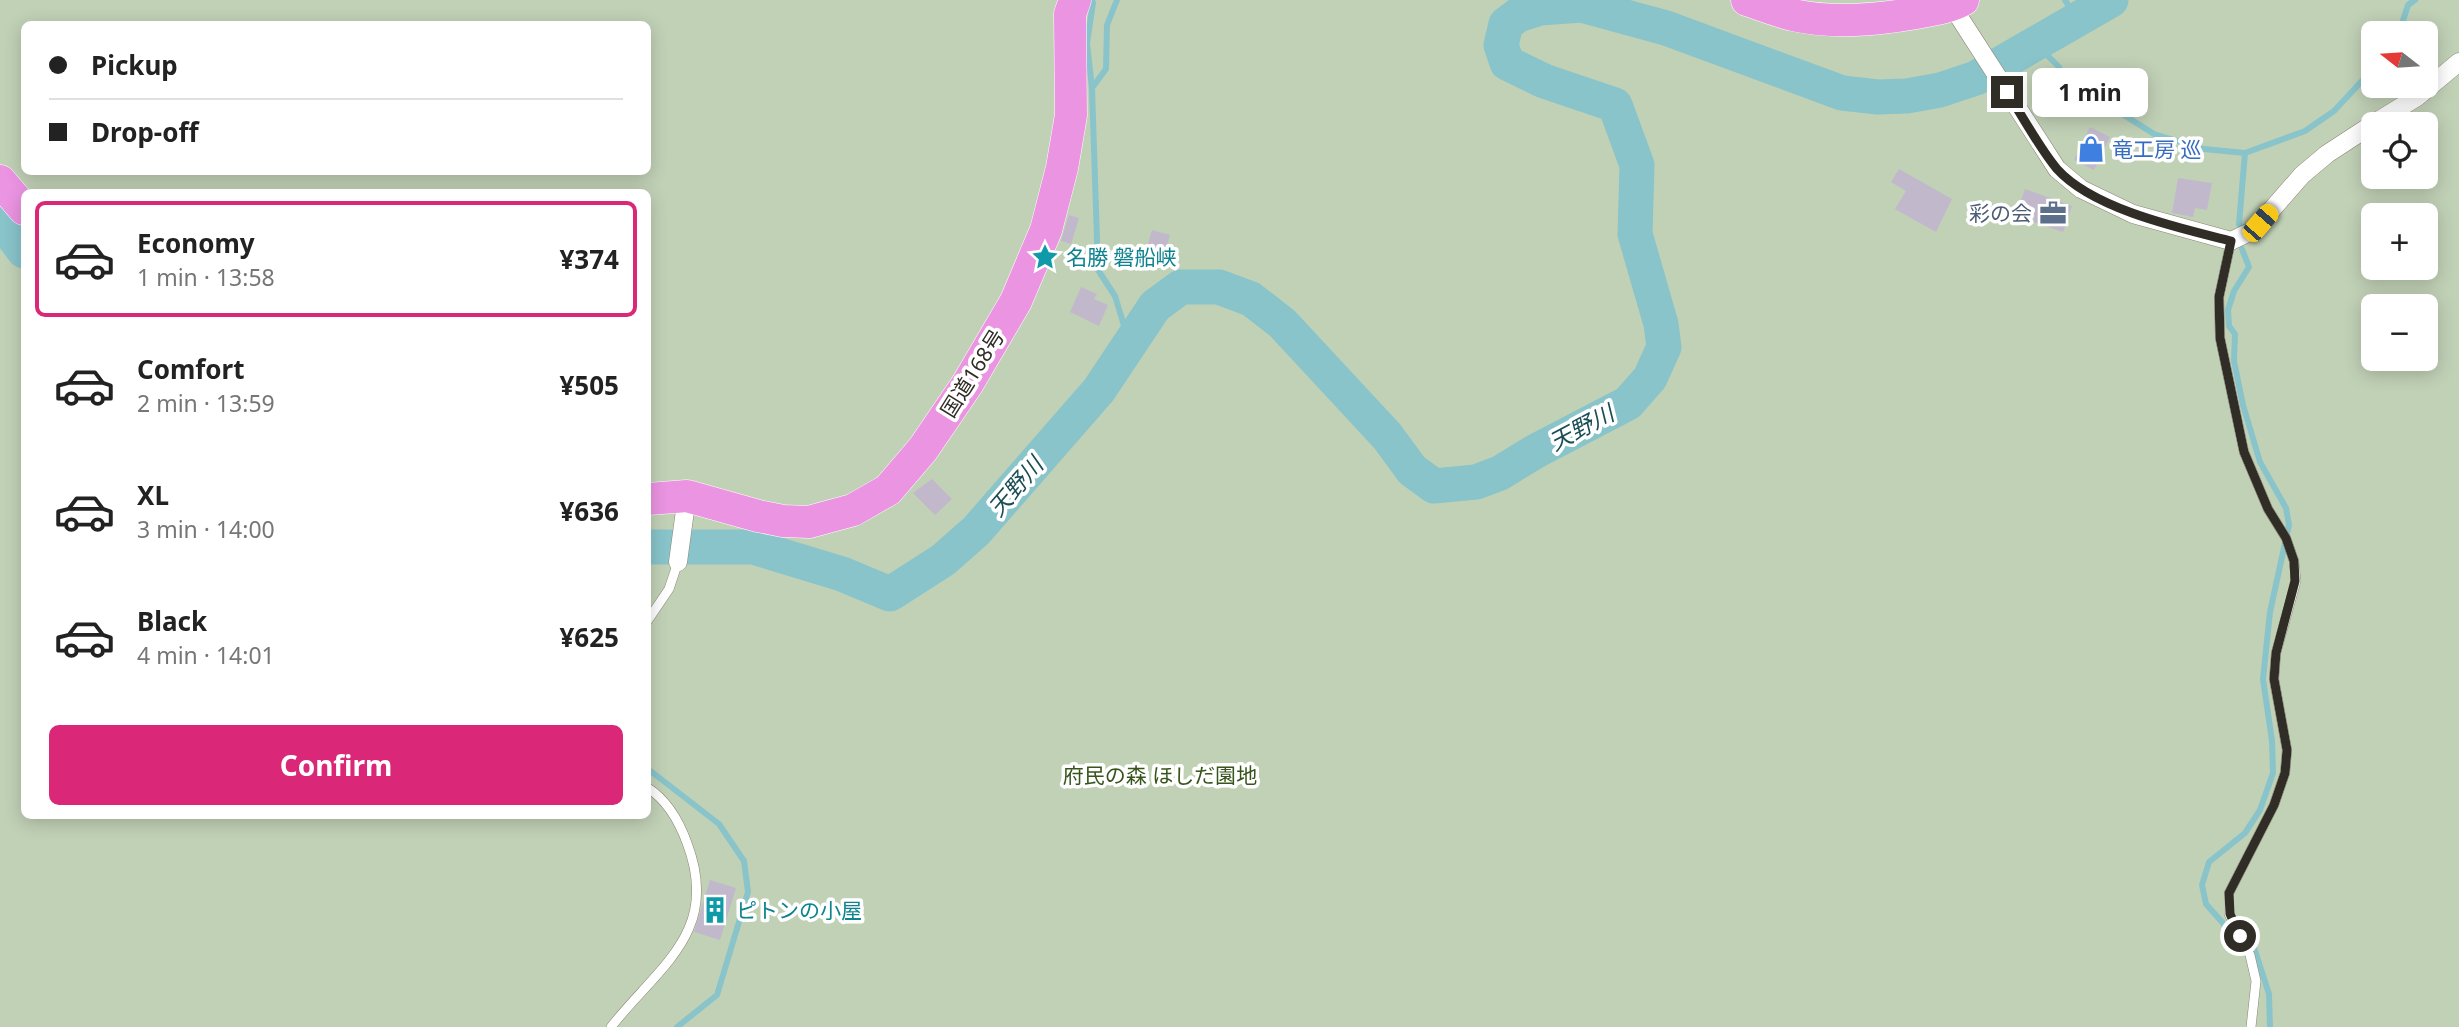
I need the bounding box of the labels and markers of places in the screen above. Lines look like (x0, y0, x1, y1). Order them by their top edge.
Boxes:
shop icon: 竜工房 巡 (2076, 134, 2106, 164)
place label: 竜工房 巡 (2112, 135, 2201, 163)
office icon: 彩の会 (2038, 198, 2068, 228)
place label: 彩の会 (1969, 199, 2032, 227)
place icon: 名勝 磐船峡 (1030, 242, 1060, 272)
place label: 名勝 磐船峡 (1066, 243, 1176, 271)
building icon: ピトンの小屋 (700, 895, 730, 925)
place label: ピトンの小屋 (736, 896, 862, 924)

